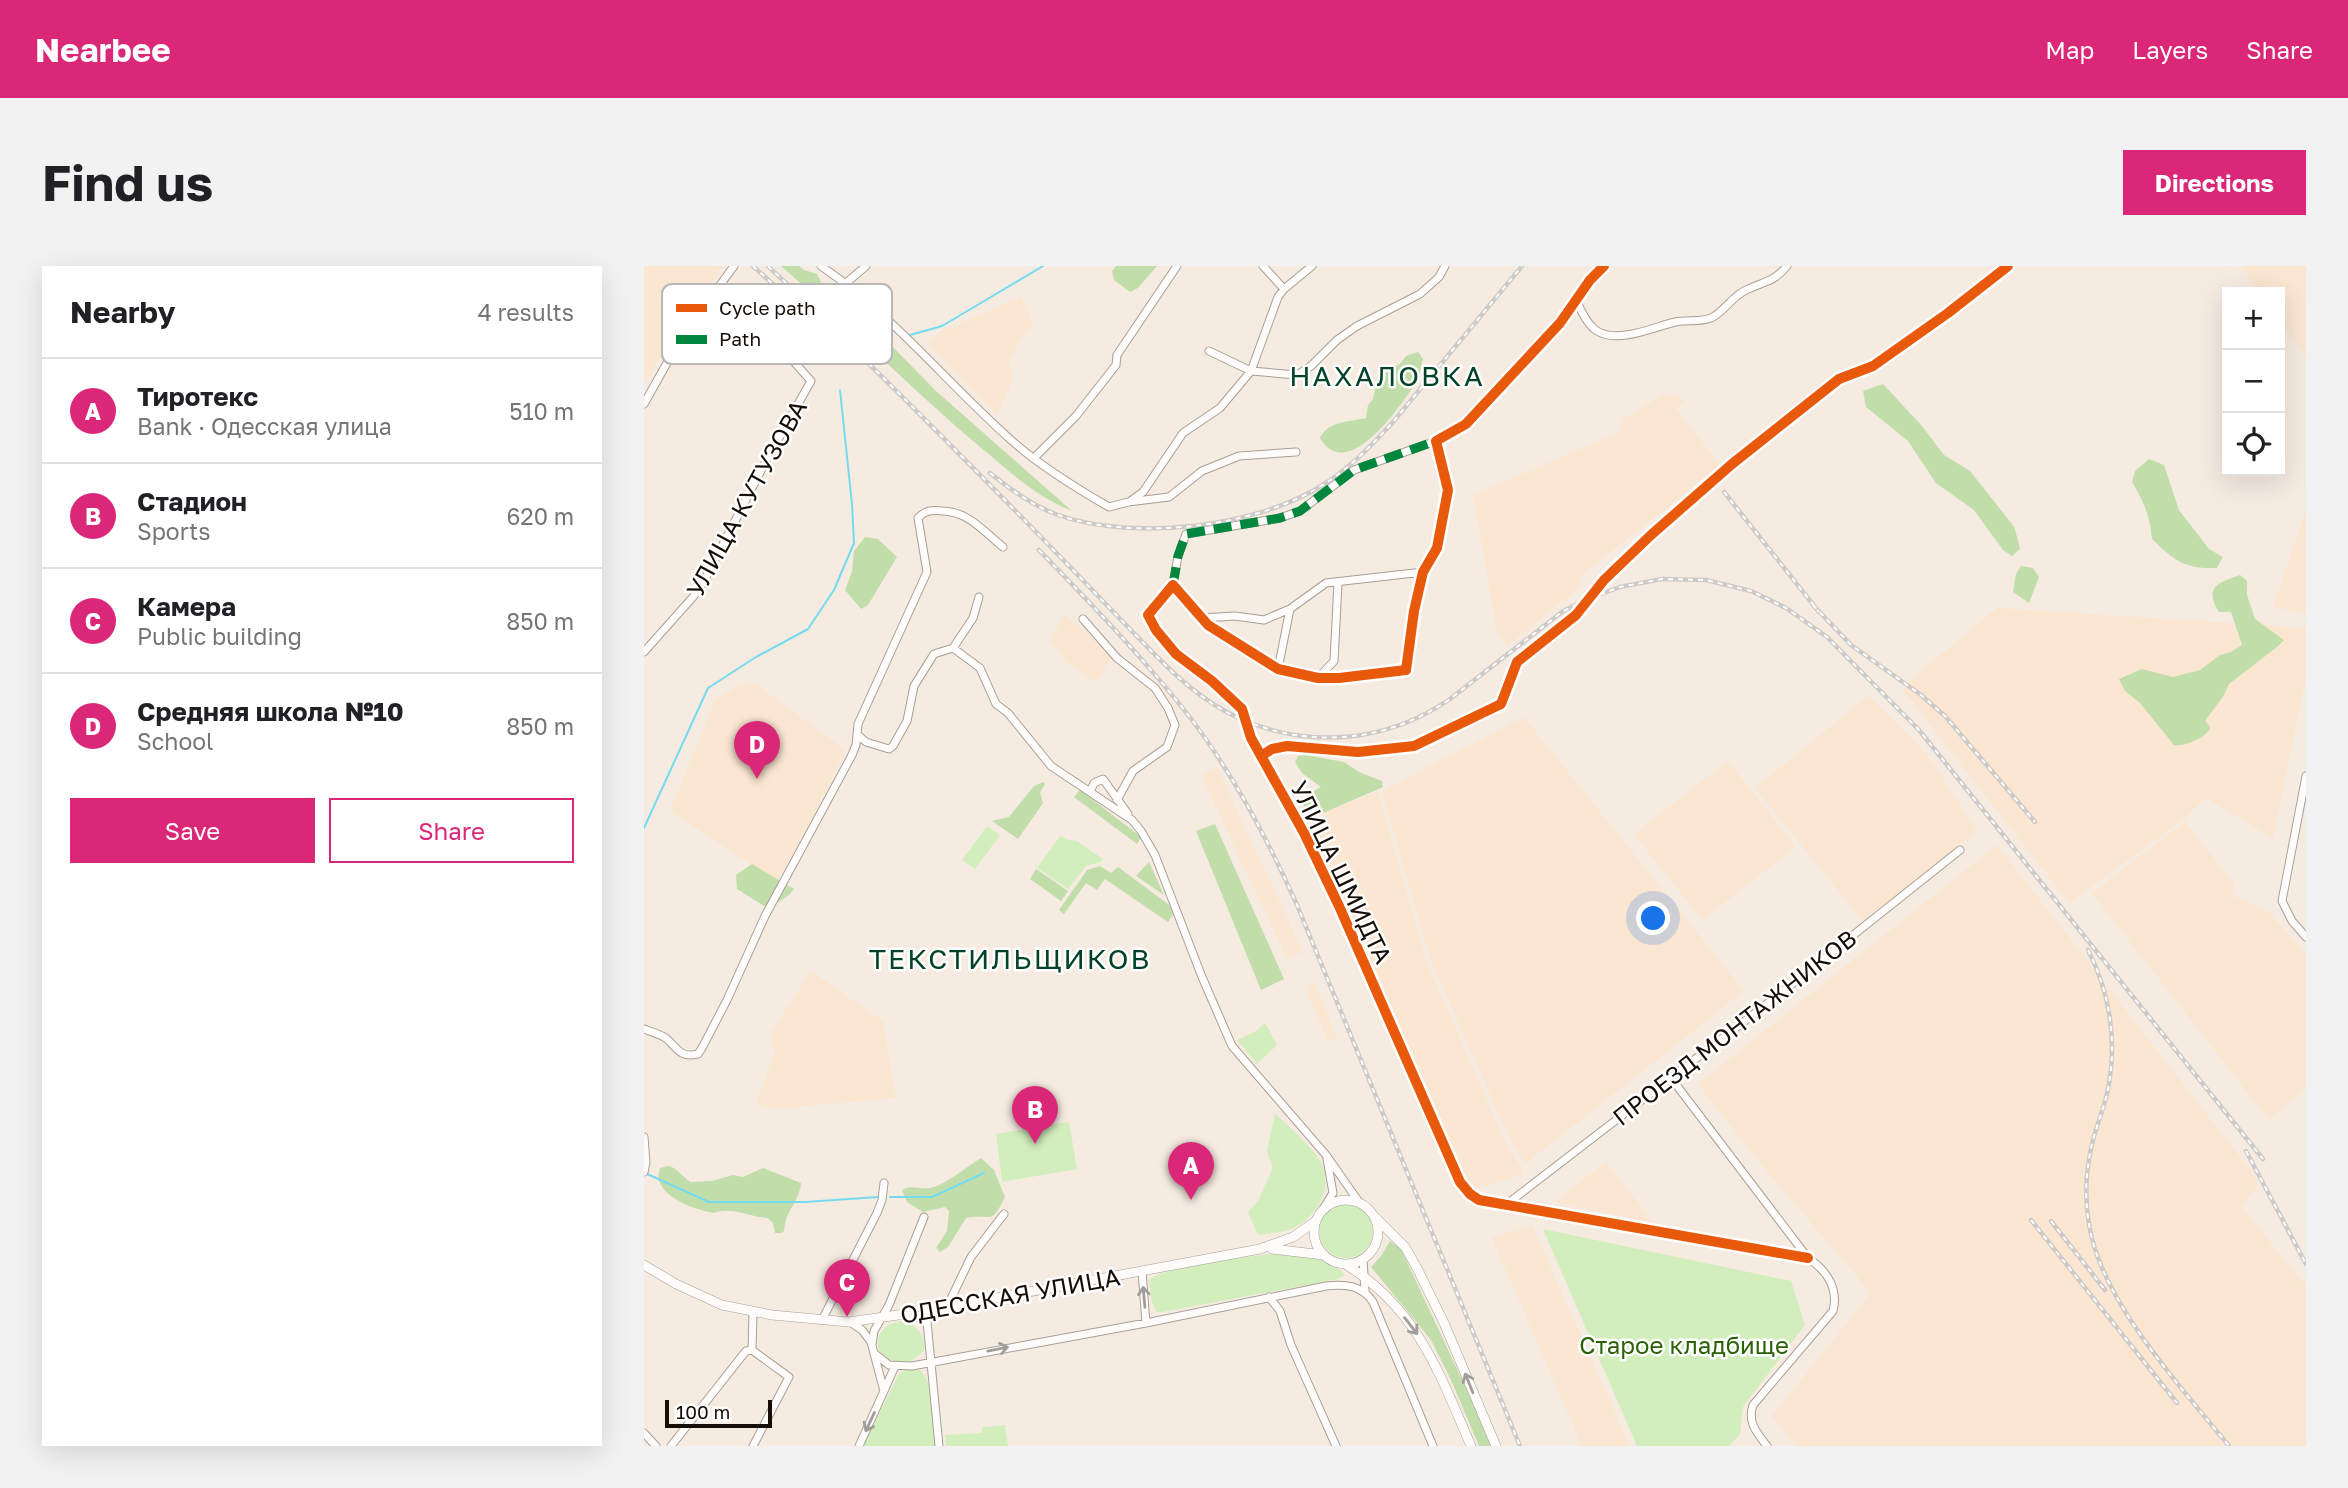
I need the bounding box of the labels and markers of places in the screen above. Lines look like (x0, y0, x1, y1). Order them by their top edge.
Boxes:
pin: D (734, 721, 780, 779)
pin: B (1012, 1086, 1058, 1144)
pin: A (1168, 1142, 1214, 1200)
pin: C (824, 1259, 870, 1317)

